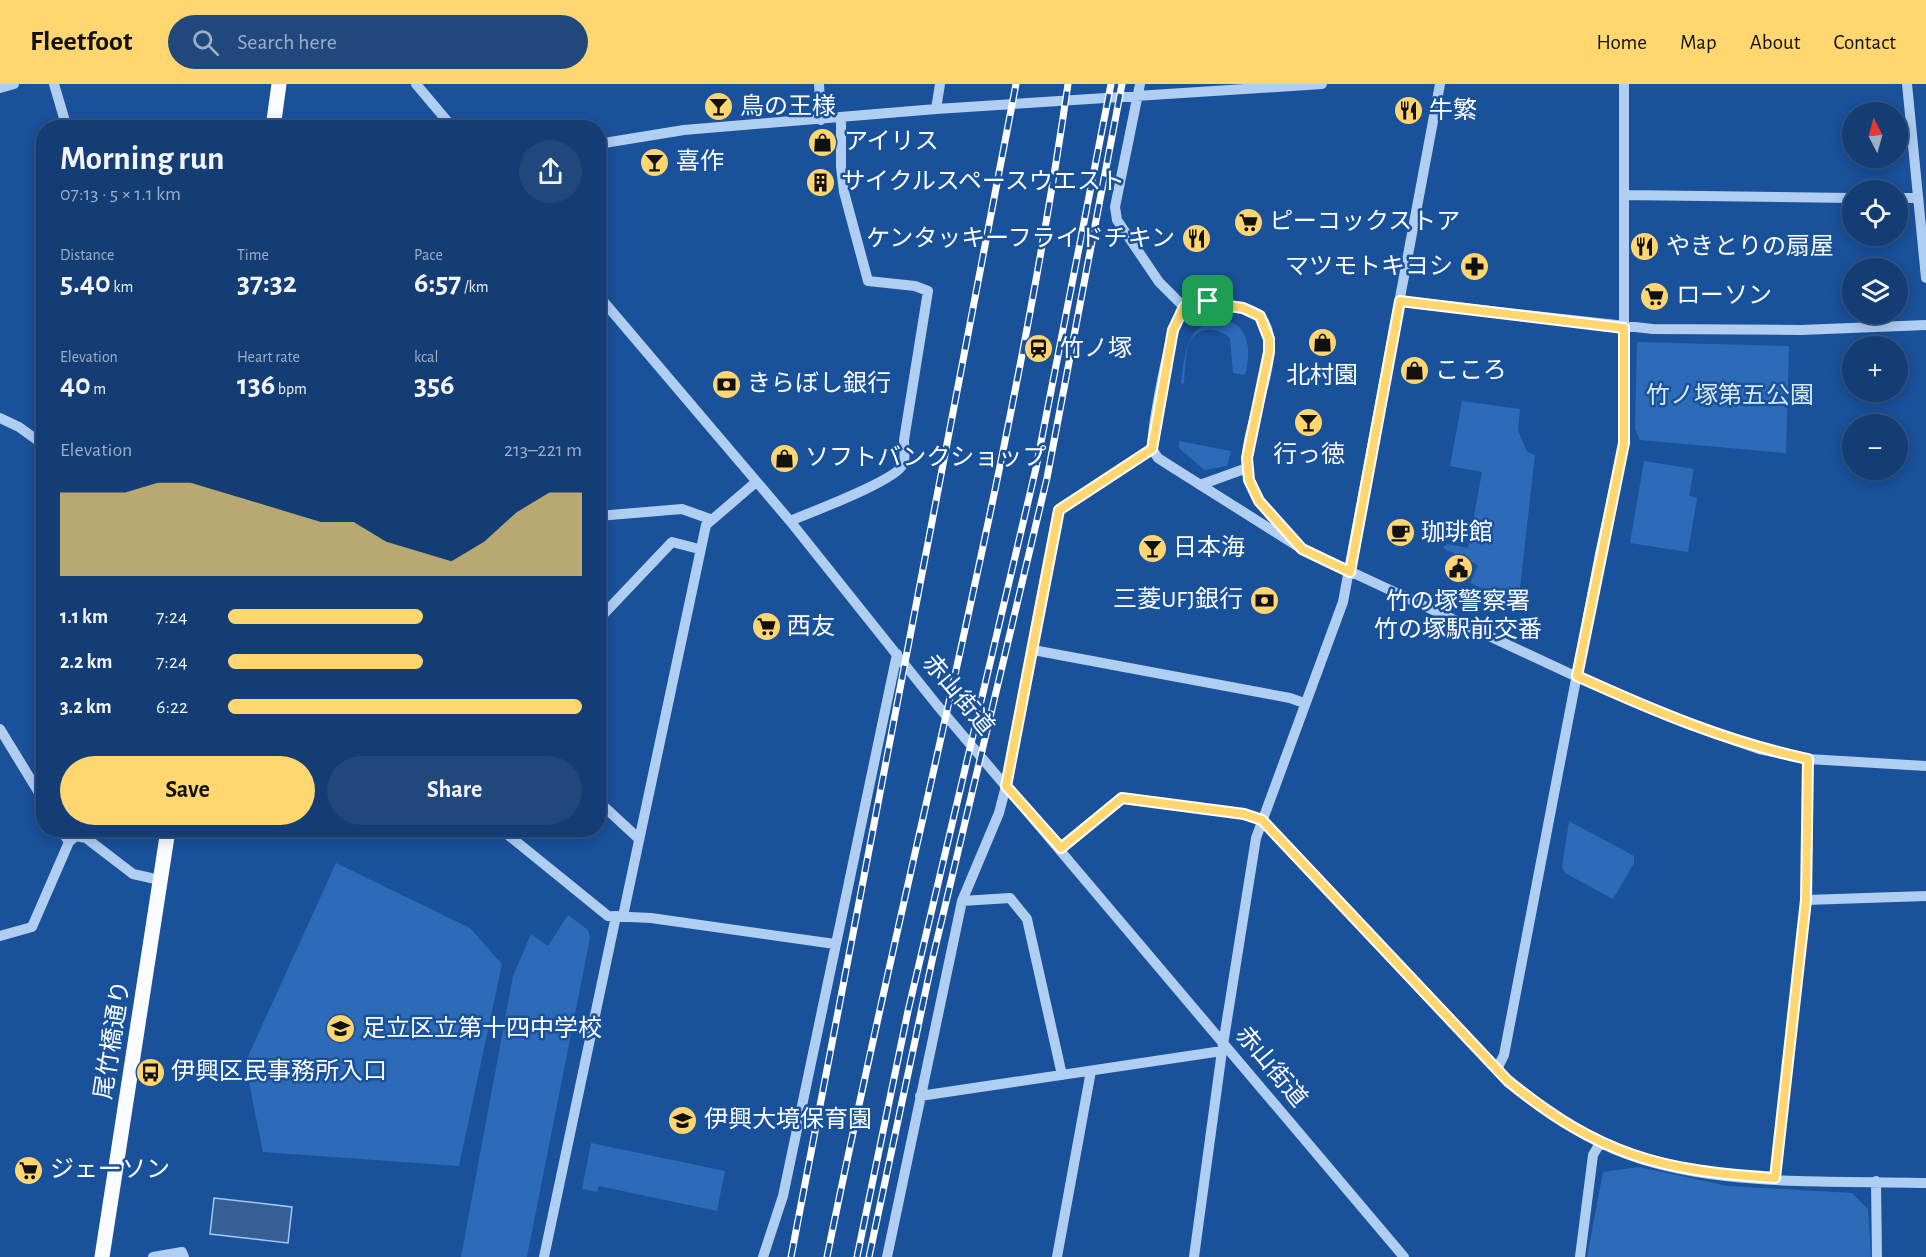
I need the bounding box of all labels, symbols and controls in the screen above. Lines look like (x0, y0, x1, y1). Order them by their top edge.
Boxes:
search box (168, 15, 588, 69)
icon: search (189, 26, 222, 59)
text: Fleetfoot (30, 28, 132, 56)
text: Search here (237, 31, 337, 53)
text: Home (1596, 32, 1647, 53)
text: Map (1680, 32, 1717, 53)
text: About (1750, 32, 1800, 53)
text: Contact (1833, 32, 1896, 53)
bar icon: 鳥の王様 (703, 91, 735, 123)
place label: 鳥の王様 (740, 93, 836, 119)
restaurant icon: 牛繁 (1392, 95, 1424, 127)
place label: 牛繁 (1429, 97, 1477, 123)
north arrow (1842, 102, 1908, 168)
map controls (1842, 102, 1908, 480)
shop icon: アイリス (807, 126, 839, 158)
place label: アイリス (844, 130, 939, 154)
button: share (519, 140, 582, 203)
text: Morning run (60, 143, 224, 176)
bar icon: 喜作 (639, 146, 671, 178)
place label: 喜作 (676, 148, 724, 174)
building icon: サイクルスペースウエスト (804, 166, 836, 198)
place label: サイクルスペースウエスト (841, 169, 1125, 194)
button: locate (1842, 180, 1908, 246)
text: 07:13 · 5 × 1.1 km (60, 184, 181, 204)
supermarket icon: ピーコックストア (1232, 206, 1264, 238)
place label: ピーコックストア (1269, 209, 1460, 234)
restaurant icon: ケンタッキーフライドチキン (1180, 223, 1212, 255)
place label: ケンタッキーフライドチキン (866, 226, 1175, 251)
restaurant icon: やきとりの扇屋 (1629, 231, 1661, 263)
place label: やきとりの扇屋 (1666, 234, 1834, 259)
text: Distance (60, 247, 114, 263)
text: Time (237, 247, 269, 263)
text: Pace (414, 247, 443, 263)
pharmacy icon: マツモトキヨシ (1458, 251, 1490, 283)
place label: マツモトキヨシ (1285, 255, 1453, 279)
button: layers (1842, 258, 1908, 324)
text: 5.40 (60, 268, 111, 298)
text: 37:32 (237, 268, 297, 298)
text: 6:57 (414, 268, 461, 298)
pin (1182, 275, 1233, 326)
text: km (111, 279, 133, 295)
text: /km (461, 279, 489, 295)
supermarket icon: ローソン (1639, 280, 1671, 312)
icon: arrive (1191, 284, 1224, 317)
place label: ローソン (1676, 284, 1772, 308)
shop icon: 北村園 (1306, 327, 1338, 359)
station icon: 竹ノ塚 (1023, 333, 1055, 365)
place label: 竹ノ塚 (1060, 335, 1132, 361)
button: + (1842, 336, 1908, 402)
text: Elevation (60, 349, 118, 365)
text: Heart rate (237, 349, 300, 365)
text: kcal (414, 349, 438, 365)
shop icon: こころ (1398, 355, 1430, 387)
place label: こころ (1435, 359, 1507, 383)
place label: 北村園 (1286, 362, 1358, 388)
bank icon: きらぼし銀行 (710, 368, 742, 400)
text: 40 (60, 370, 91, 400)
text: 136 (237, 370, 275, 400)
text: 356 (414, 370, 454, 400)
place label: きらぼし銀行 (747, 370, 891, 396)
text: m (91, 381, 106, 397)
text: bpm (275, 381, 307, 397)
park label: 竹ノ塚第五公園 (1646, 382, 1814, 408)
bar icon: 行っ徳 (1293, 406, 1325, 438)
button: − (1842, 414, 1908, 480)
text: Elevation (60, 440, 132, 460)
text: 213–221 m (504, 440, 582, 460)
place label: 行っ徳 (1273, 441, 1345, 467)
shop icon: ソフトバンクショップ (768, 442, 800, 474)
place label: ソフトバンクショップ (805, 445, 1046, 470)
cafe icon: 珈琲館 (1384, 517, 1416, 549)
place label: 珈琲館 (1421, 519, 1493, 545)
bar icon: 日本海 (1136, 532, 1168, 564)
place label: 日本海 (1173, 534, 1245, 560)
public building icon: 竹の塚警察署 竹の塚駅前交番 (1442, 553, 1474, 585)
bank icon: 三菱UFJ銀行 (1248, 584, 1280, 616)
place label: 三菱UFJ銀行 (1113, 586, 1243, 612)
place label: 竹の塚警察署 竹の塚駅前交番 (1374, 588, 1542, 642)
text: 1.1 km (60, 607, 108, 627)
text: 7:24 (156, 607, 188, 627)
supermarket icon: 西友 (750, 611, 782, 643)
place label: 西友 (787, 613, 835, 639)
street label: 赤山街道 (918, 649, 1000, 739)
text: 2.2 km (60, 652, 112, 672)
text: 7:24 (156, 652, 188, 672)
text: 3.2 km (60, 697, 112, 717)
text: 6:22 (156, 697, 188, 717)
button: Save (60, 756, 315, 825)
button: Share (327, 756, 582, 825)
street label: 尾竹橋通り (90, 979, 134, 1101)
school or university icon: 足立区立第十四中学校 (325, 1013, 357, 1045)
place label: 足立区立第十四中学校 (362, 1015, 602, 1041)
street label: 赤山街道 (1231, 1021, 1313, 1111)
bus stop icon: 伊興区民事務所入口 (134, 1056, 166, 1088)
place label: 伊興区民事務所入口 (171, 1058, 387, 1084)
school or university icon: 伊興大境保育園 (667, 1104, 699, 1136)
place label: 伊興大境保育園 (704, 1106, 872, 1132)
supermarket icon: ジェーソン (13, 1154, 45, 1186)
place label: ジェーソン (50, 1157, 170, 1182)

